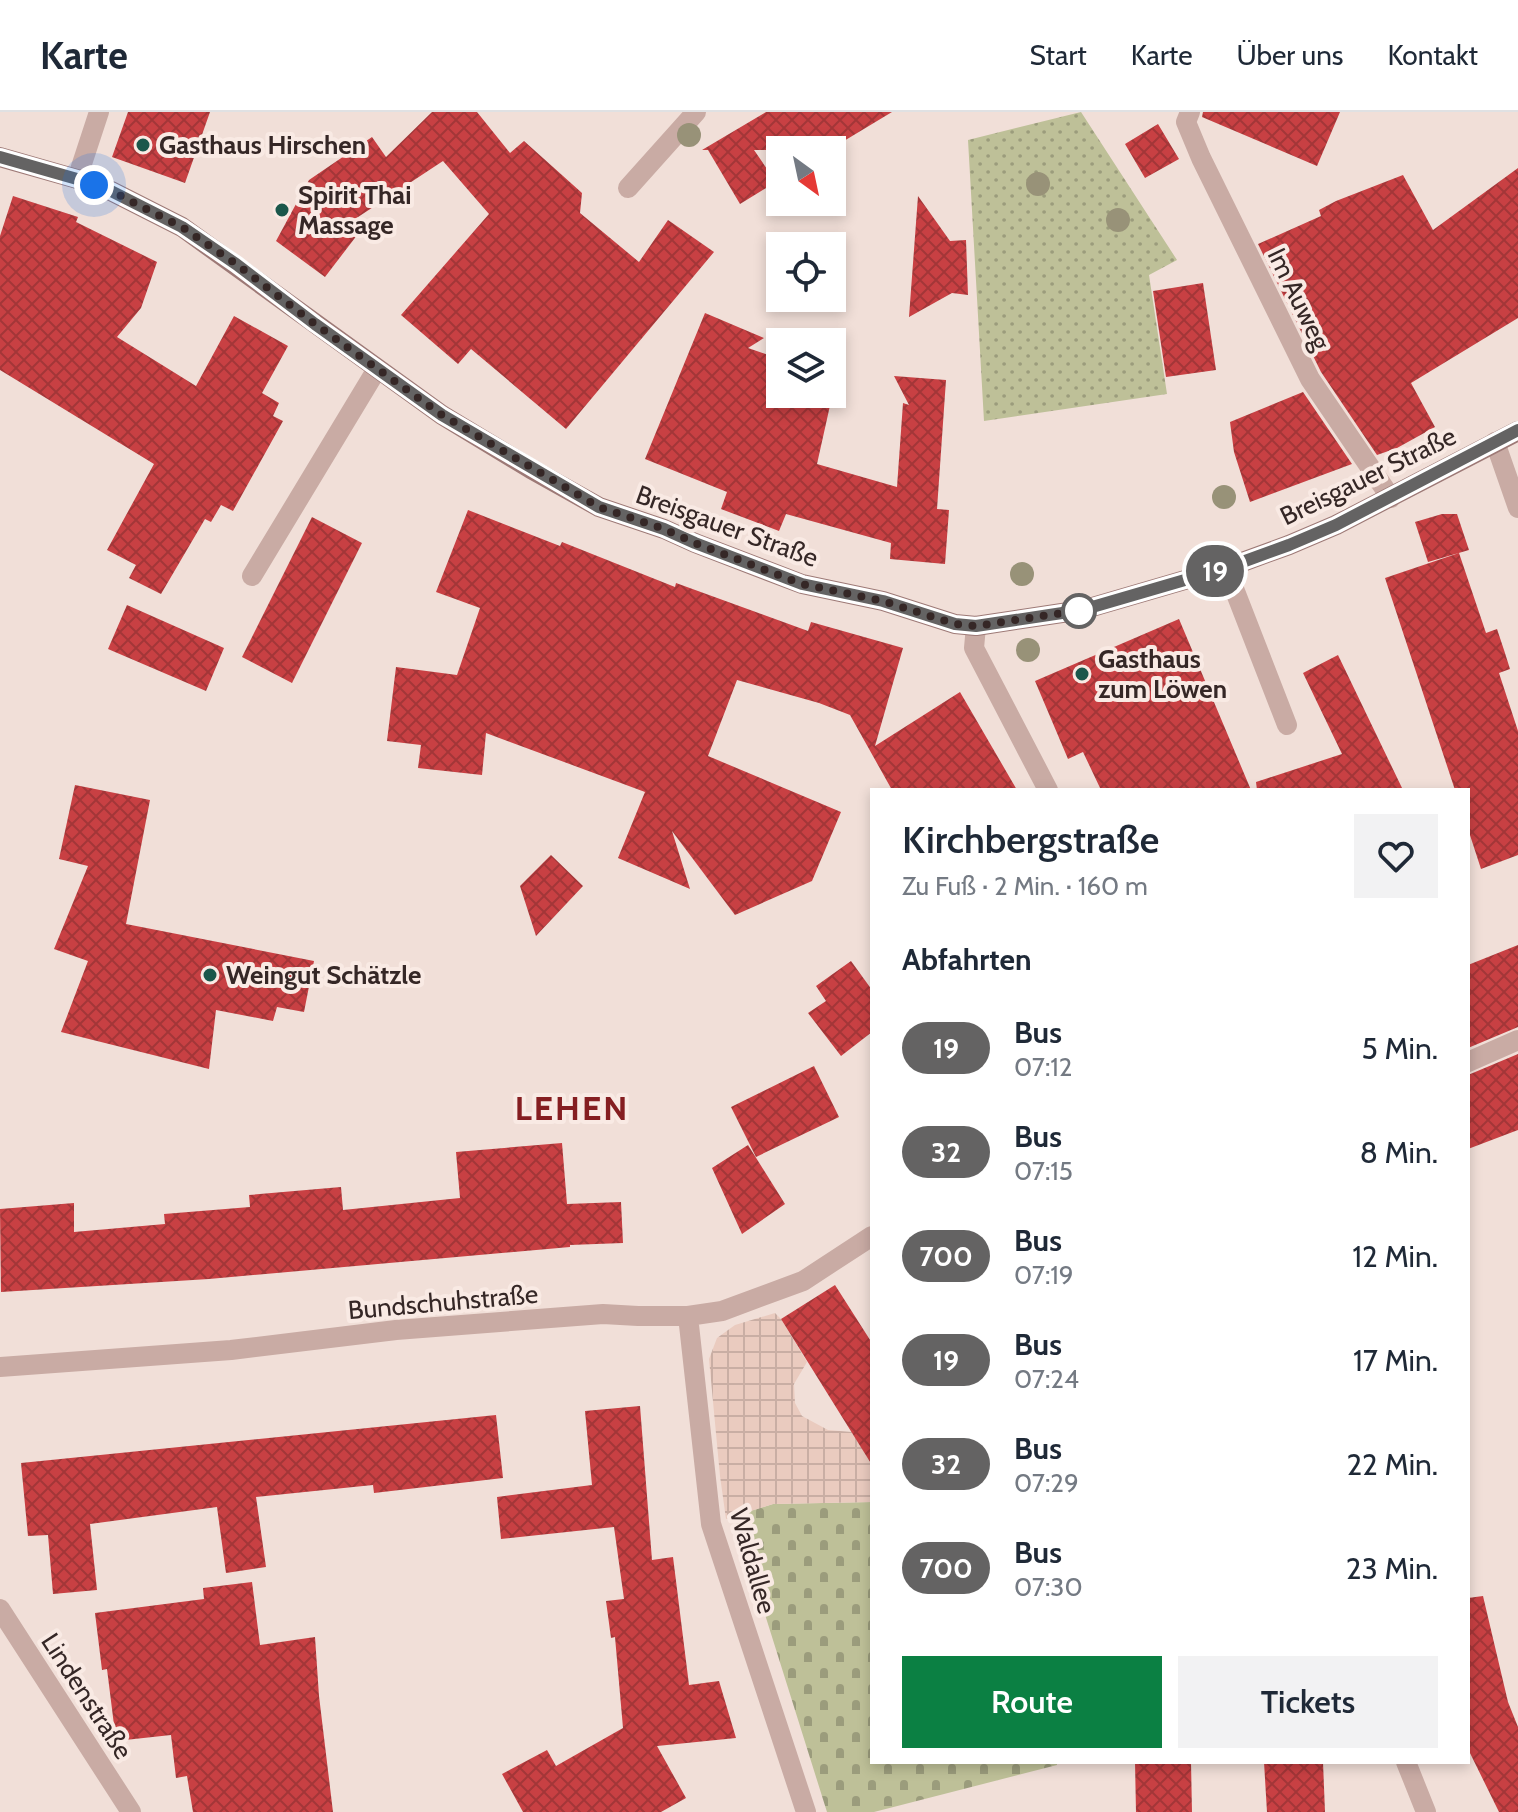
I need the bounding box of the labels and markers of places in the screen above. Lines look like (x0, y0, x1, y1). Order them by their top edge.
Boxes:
place label: Gasthaus Hirschen (159, 129, 366, 161)
marker: Gasthaus Hirschen (134, 136, 152, 154)
place label: Spirit Thai Massage (298, 179, 411, 241)
marker: Spirit Thai Massage (273, 201, 291, 219)
unlabelled marker (1062, 594, 1096, 628)
place label: Gasthaus zum Löwen (1098, 643, 1227, 705)
marker: Gasthaus zum Löwen (1073, 665, 1091, 683)
place label: Weingut Schätzle (226, 959, 421, 991)
marker: Weingut Schätzle (201, 966, 219, 984)

